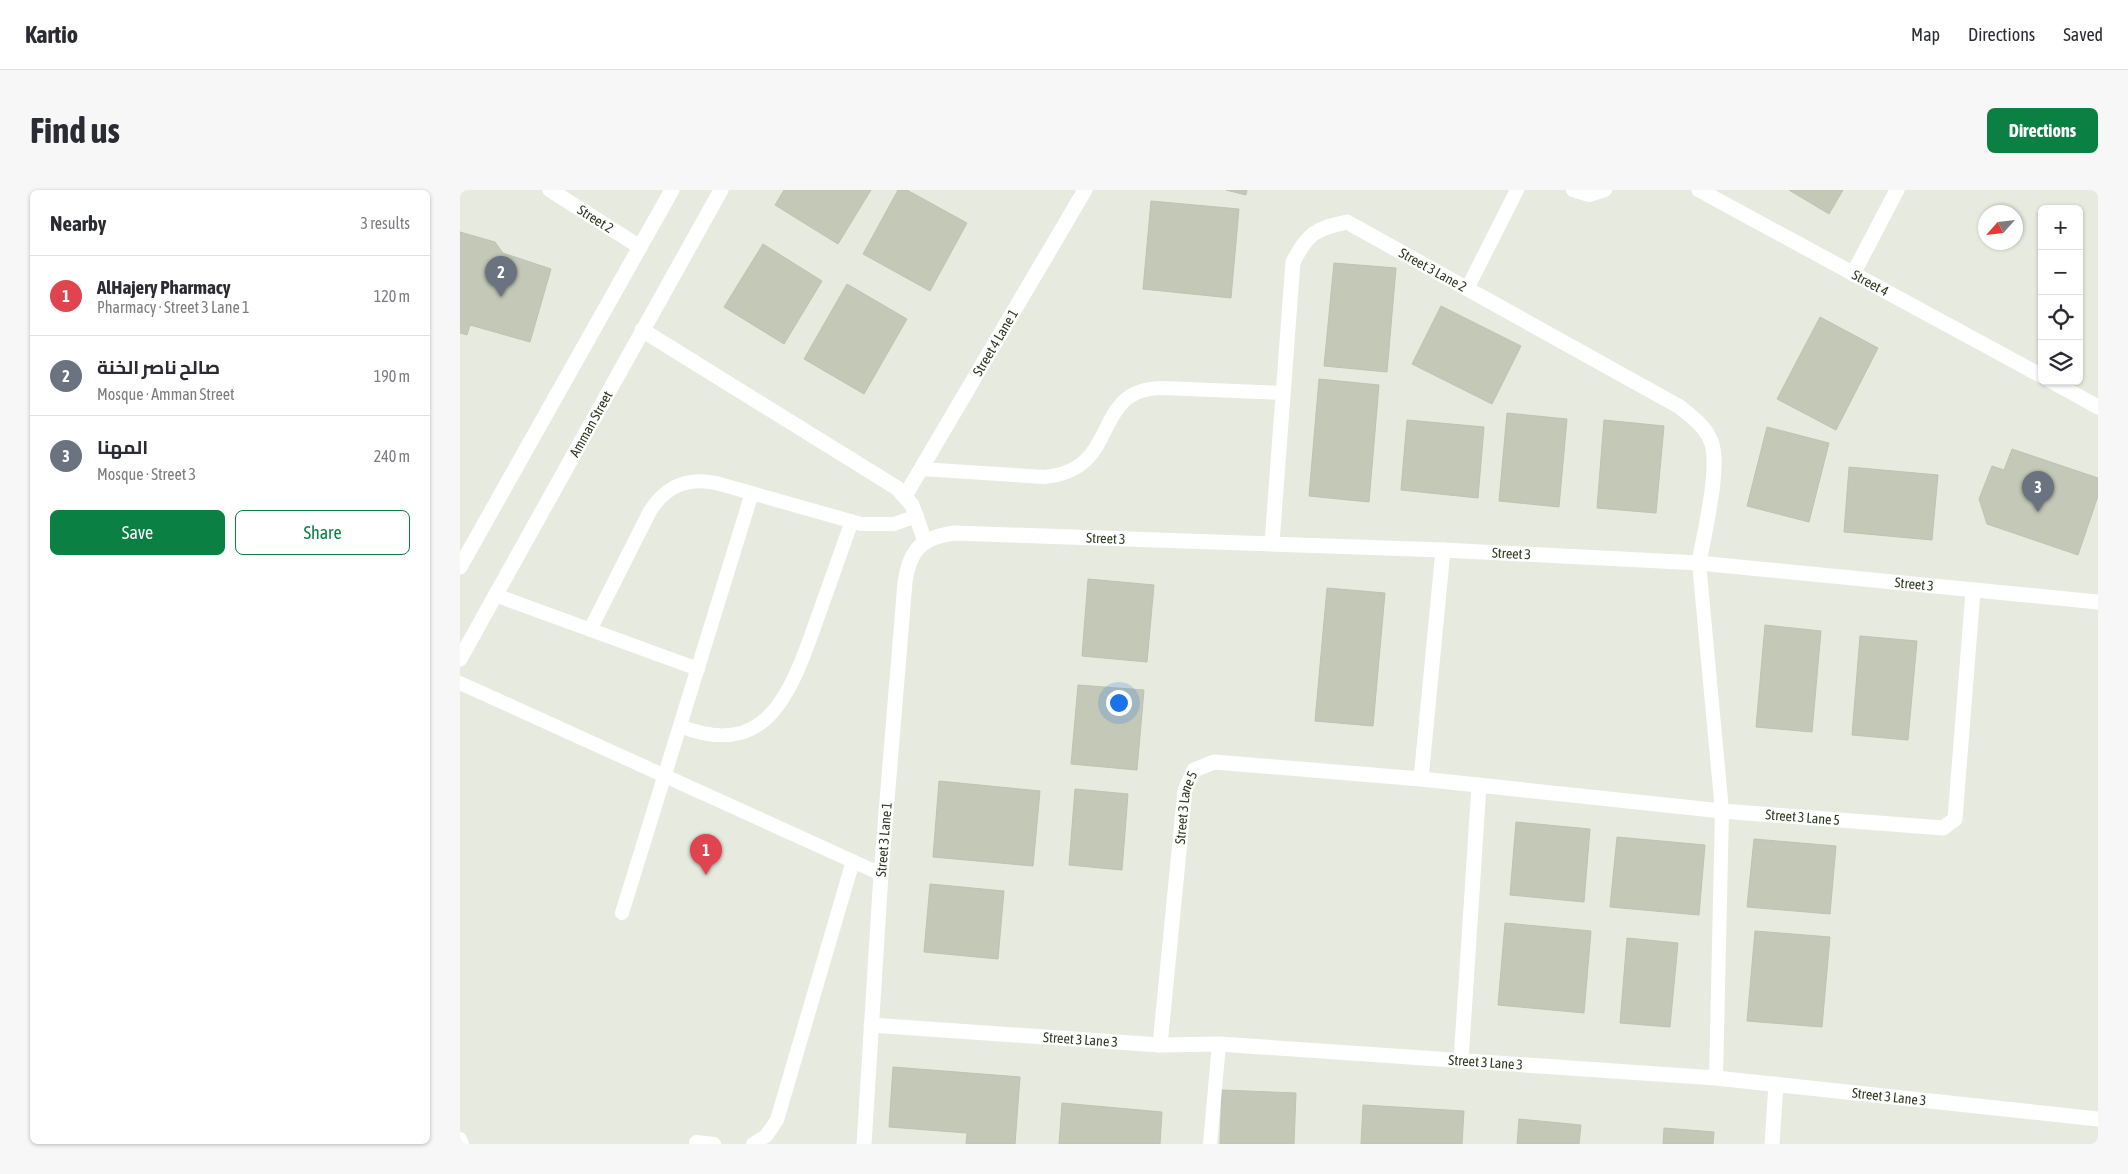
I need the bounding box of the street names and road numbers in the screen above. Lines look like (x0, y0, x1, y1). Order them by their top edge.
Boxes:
street label: Street 2 (575, 202, 617, 236)
street label: Street 3 Lane 2 (1396, 245, 1470, 295)
street label: Street 4 (1849, 267, 1892, 300)
street label: Street 4 Lane 1 (969, 306, 1021, 379)
street label: Amman Street (566, 388, 616, 460)
street label: Street 3 (1086, 530, 1126, 547)
street label: Street 3 (1492, 544, 1532, 562)
street label: Street 3 (1894, 574, 1935, 594)
street label: Street 3 Lane 5 (1172, 768, 1201, 845)
street label: Street 3 Lane 1 (873, 802, 895, 877)
street label: Street 3 Lane 5 (1765, 806, 1841, 828)
street label: Street 3 Lane 3 (1043, 1029, 1118, 1050)
street label: Street 3 Lane 3 (1448, 1052, 1524, 1073)
street label: Street 3 Lane 3 (1851, 1085, 1927, 1109)

